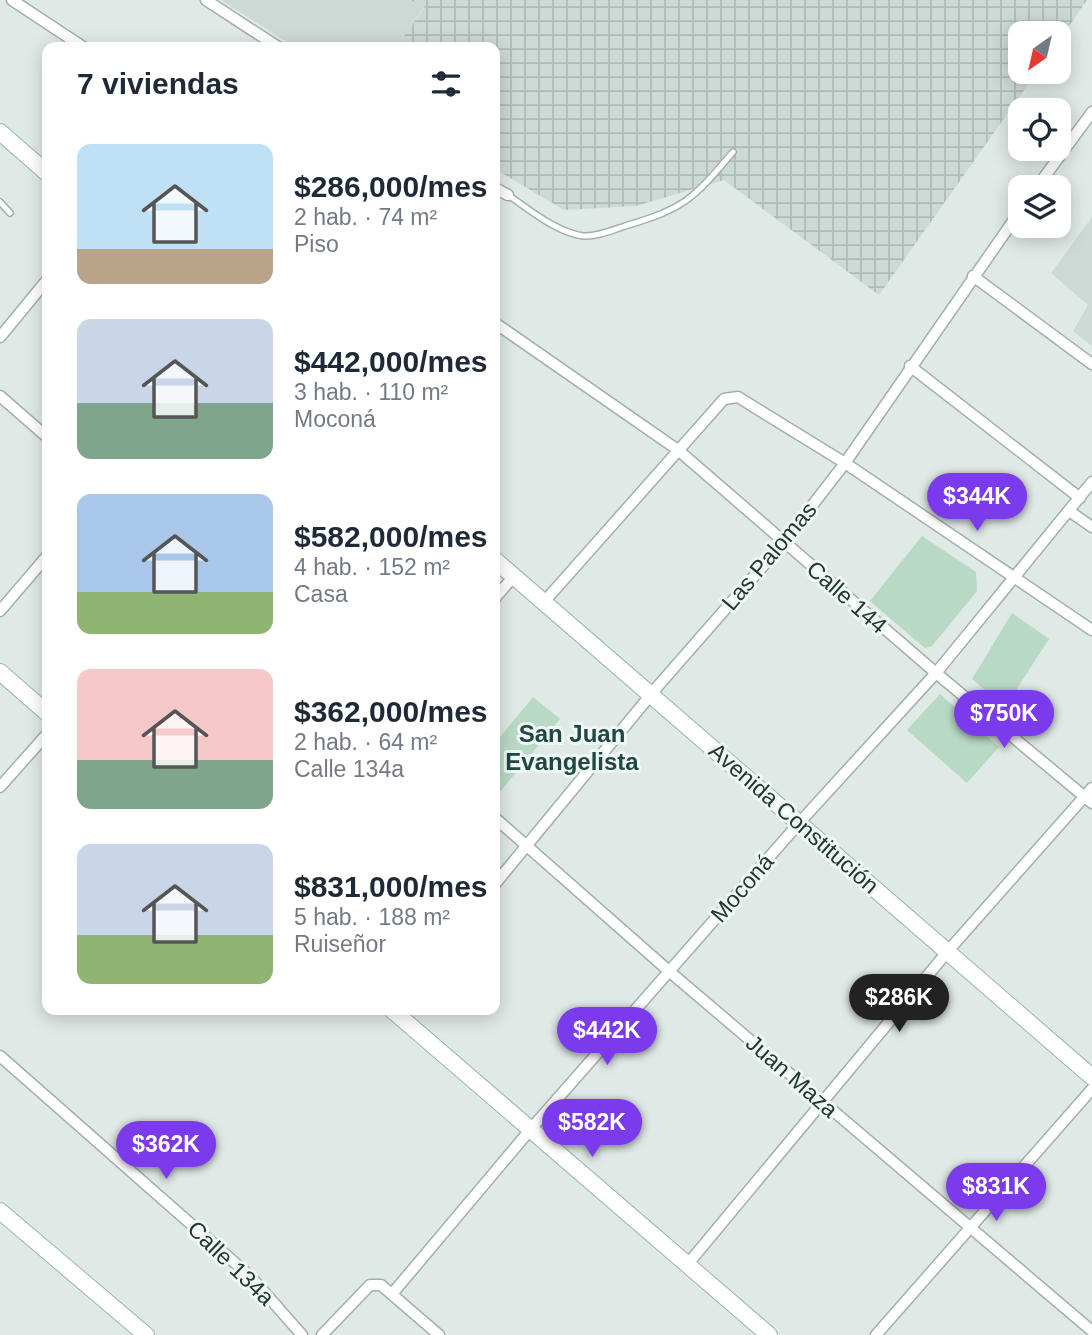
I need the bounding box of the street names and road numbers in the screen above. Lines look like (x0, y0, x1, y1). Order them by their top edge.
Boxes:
street label: Las Palomas (716, 497, 822, 615)
street label: Calle 144 (802, 555, 892, 639)
street label: Avenida Constitución (704, 737, 884, 899)
street label: Moconá (705, 848, 779, 927)
street label: Juan Maza (741, 1029, 843, 1123)
street label: Calle 134a (182, 1215, 280, 1311)

